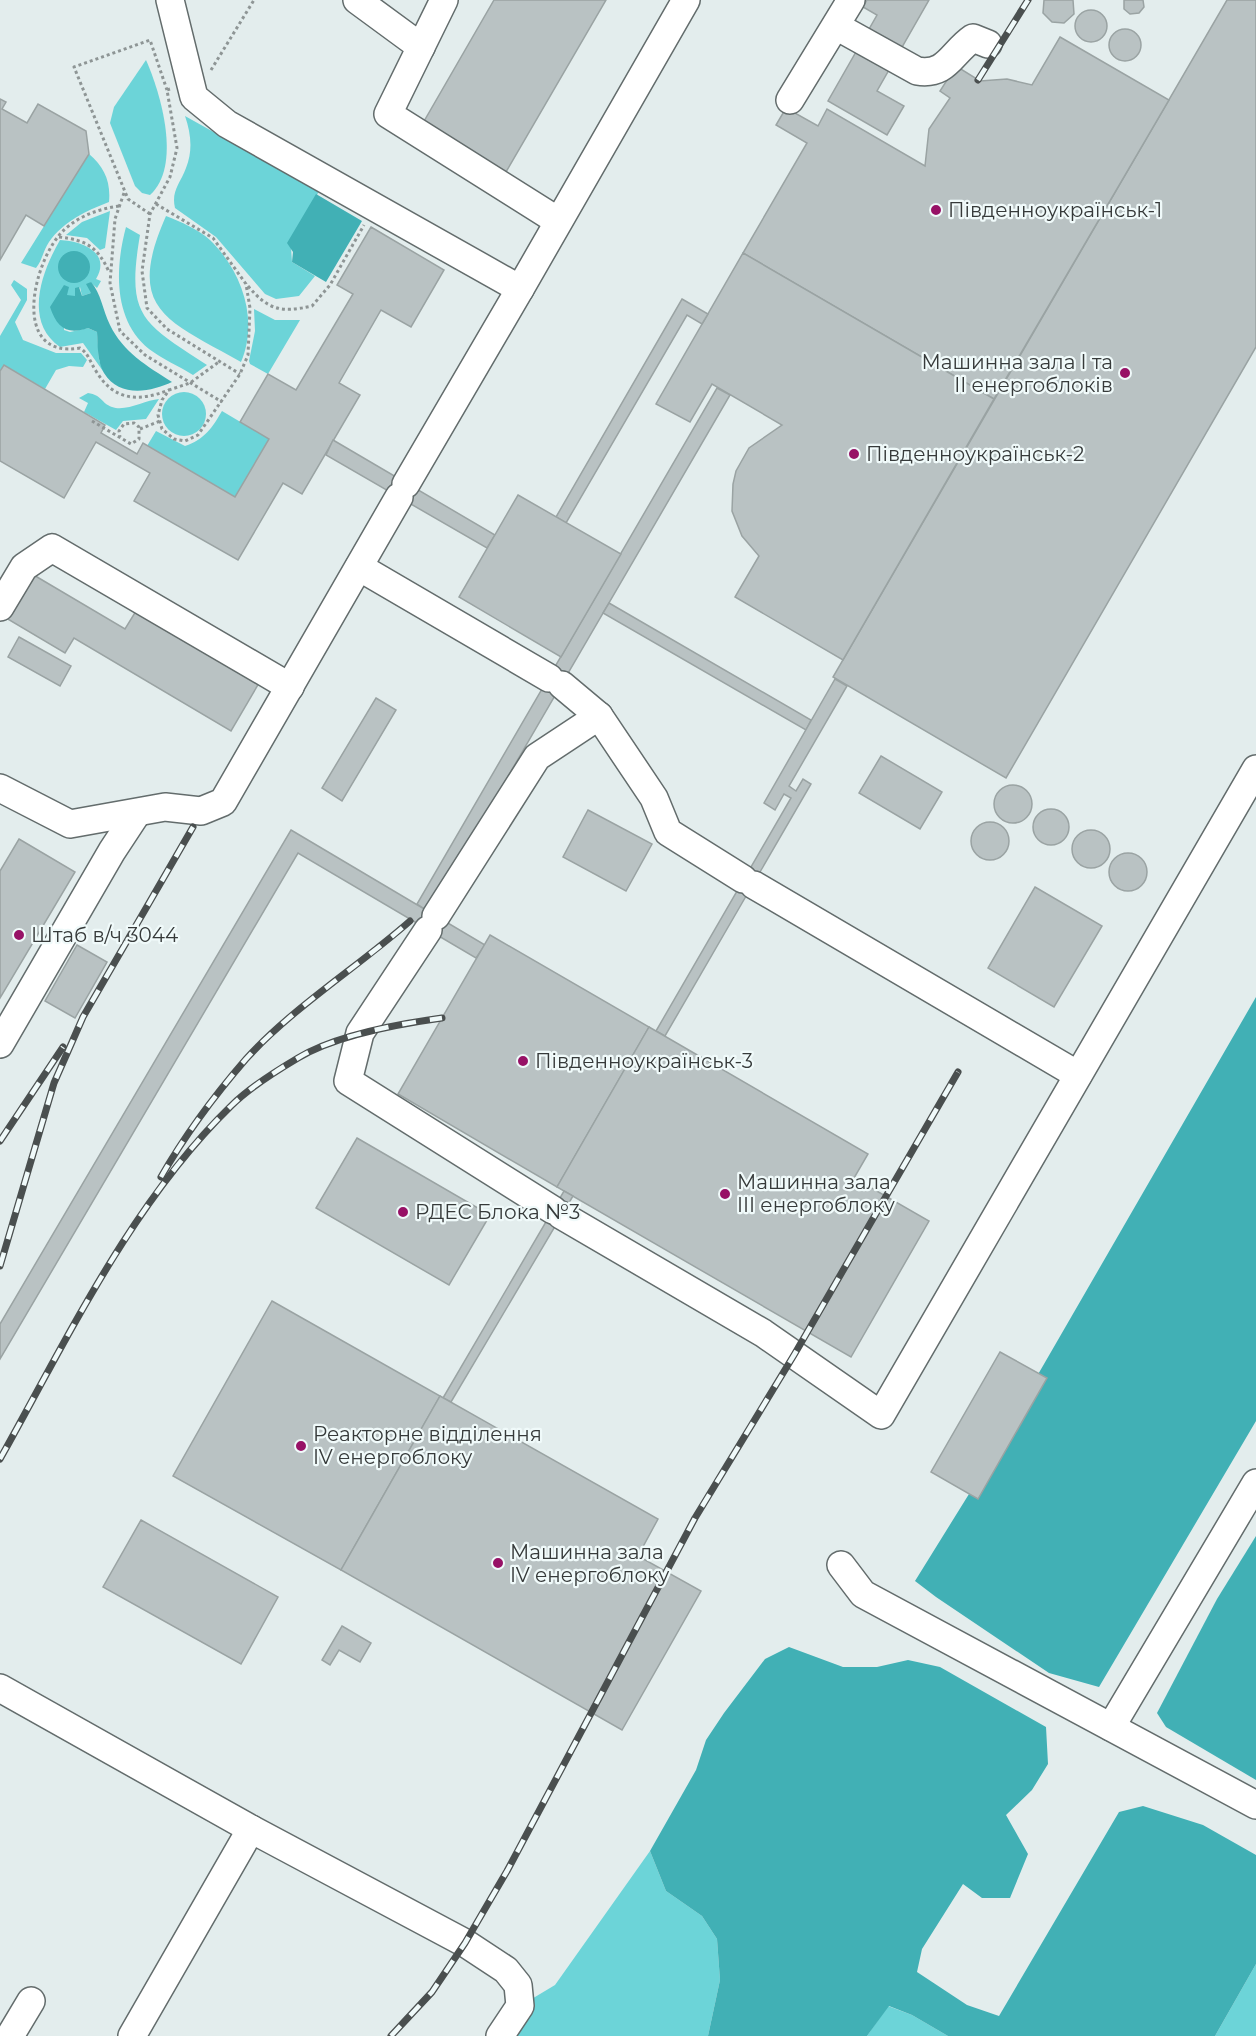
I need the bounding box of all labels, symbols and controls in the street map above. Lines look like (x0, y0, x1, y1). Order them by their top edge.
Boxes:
place label: Південноукраїнськ-1 (948, 198, 1162, 222)
marker: Південноукраїнськ-1 (929, 203, 943, 217)
place label: Машинна зала I та II енергоблоків (922, 350, 1113, 397)
marker: Машинна зала I та II енергоблоків (1118, 366, 1132, 380)
place label: Південноукраїнськ-2 (866, 442, 1084, 466)
marker: Південноукраїнськ-2 (847, 447, 861, 461)
place label: Штаб в/ч 3044 (31, 923, 178, 947)
marker: Штаб в/ч 3044 (12, 928, 26, 942)
place label: Південноукраїнськ-3 (535, 1049, 753, 1073)
marker: Південноукраїнськ-3 (516, 1054, 530, 1068)
place label: Машинна зала III енергоблоку (737, 1170, 895, 1217)
marker: Машинна зала III енергоблоку (718, 1187, 732, 1201)
place label: РДЕС Блока №3 (415, 1200, 580, 1224)
marker: РДЕС Блока №3 (396, 1205, 410, 1219)
place label: Реакторне відділення IV енергоблоку (313, 1422, 542, 1469)
marker: Реакторне відділення IV енергоблоку (294, 1439, 308, 1453)
place label: Машинна зала IV енергоблоку (510, 1540, 670, 1587)
marker: Машинна зала IV енергоблоку (491, 1556, 505, 1570)

